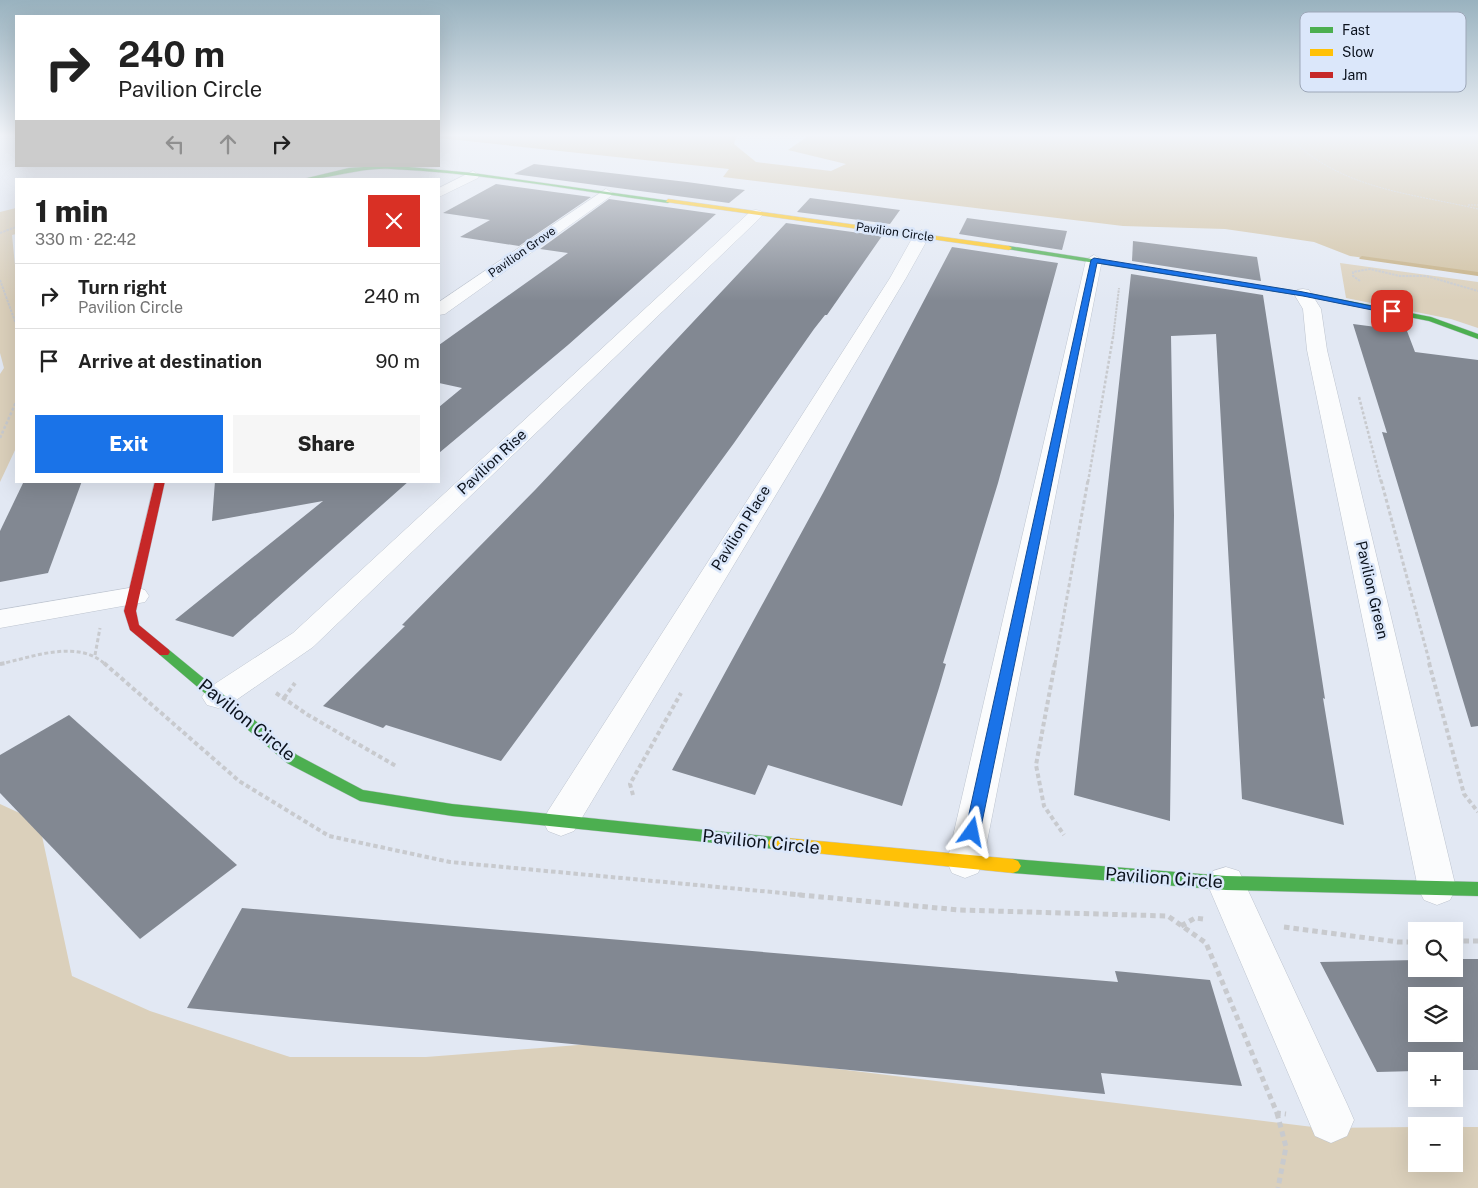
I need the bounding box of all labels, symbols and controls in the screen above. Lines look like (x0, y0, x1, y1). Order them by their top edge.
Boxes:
legend (1300, 12, 1466, 92)
text: Fast (1342, 22, 1370, 38)
text: 240 m (118, 34, 225, 75)
icon: right (35, 35, 100, 100)
text: Slow (1342, 44, 1374, 60)
text: Jam (1342, 67, 1367, 83)
text: Pavilion Circle (118, 76, 262, 102)
icon: left (161, 130, 189, 158)
icon: ahead (214, 130, 242, 158)
icon: right (267, 130, 295, 158)
text: 1 min (35, 193, 108, 229)
button: close (368, 195, 420, 247)
street label: Pavilion Circle (855, 220, 935, 244)
street label: Pavilion Grove (486, 223, 559, 280)
text: 330 m · 22:42 (35, 230, 136, 249)
text: Turn right (78, 276, 167, 298)
icon: right (35, 282, 63, 310)
text: 240 m (364, 285, 420, 307)
pin (1371, 290, 1413, 332)
icon: arrive (1378, 297, 1406, 325)
text: Pavilion Circle (78, 298, 183, 317)
icon: arrive (35, 347, 63, 375)
text: Arrive at destination (78, 350, 262, 372)
text: 90 m (376, 350, 420, 372)
button: Exit (35, 415, 223, 473)
button: Share (233, 415, 420, 473)
street label: Pavilion Rise (454, 426, 530, 498)
street label: Pavilion Place (708, 482, 773, 573)
street label: Pavilion Green (1353, 539, 1392, 641)
street label: Pavilion Circle (195, 674, 300, 765)
position arrow (945, 805, 997, 857)
street label: Pavilion Circle (701, 825, 821, 858)
street label: Pavilion Circle (1104, 863, 1224, 892)
map controls (1408, 922, 1463, 1172)
button: search (1408, 922, 1463, 977)
button: layers (1408, 987, 1463, 1042)
button: + (1408, 1052, 1463, 1107)
button: − (1408, 1117, 1463, 1172)

